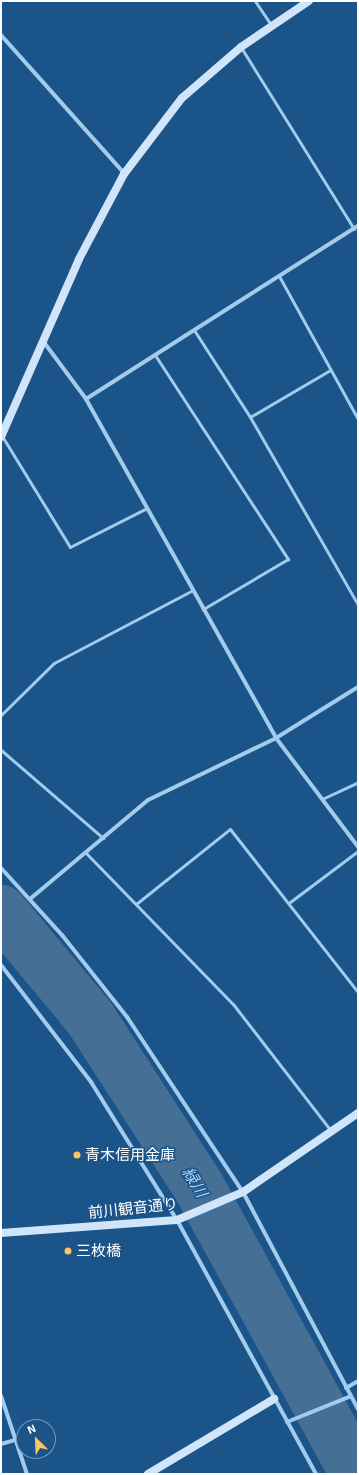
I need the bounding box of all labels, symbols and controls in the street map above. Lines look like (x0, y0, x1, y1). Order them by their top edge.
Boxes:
place label: 青木信用金庫 (85, 1146, 175, 1164)
marker: 青木信用金庫 (72, 1150, 82, 1160)
water label: 緑川 (179, 1163, 211, 1201)
street label: 前川観音通り (87, 1194, 179, 1222)
place label: 三枚橋 (76, 1242, 121, 1260)
marker: 三枚橋 (63, 1246, 73, 1256)
north arrow (16, 1419, 56, 1459)
text: N (25, 1421, 38, 1436)

